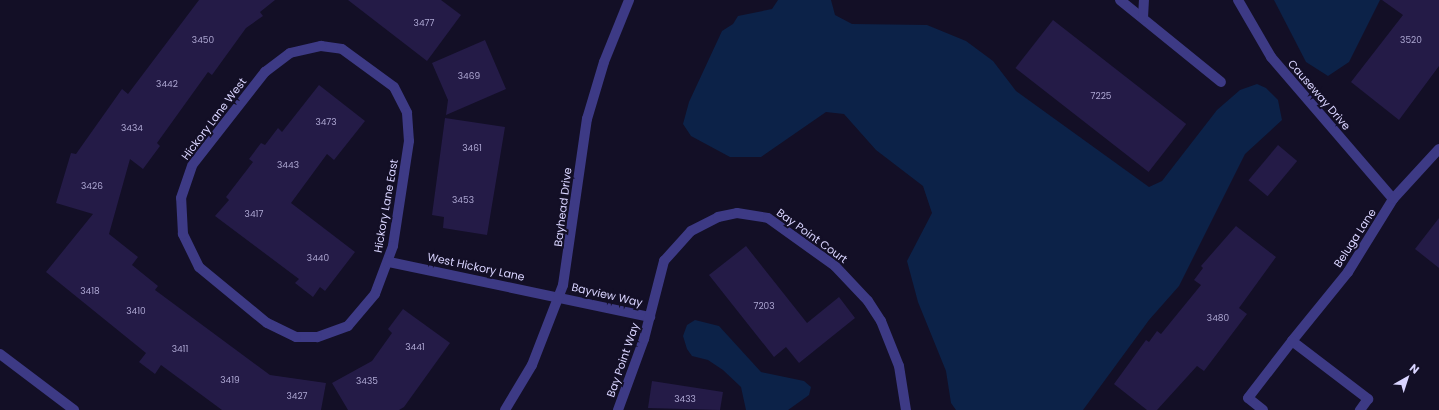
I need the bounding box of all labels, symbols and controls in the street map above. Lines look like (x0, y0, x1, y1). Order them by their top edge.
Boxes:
house number: 3477 (414, 18, 434, 28)
house number: 3450 (192, 35, 214, 45)
house number: 3520 (1400, 35, 1422, 45)
street label: Causeway Drive (1285, 57, 1353, 133)
house number: 3469 (458, 71, 480, 81)
street label: Hickory Lane West (179, 75, 249, 163)
house number: 3442 (156, 79, 178, 89)
house number: 7225 (1091, 91, 1111, 101)
house number: 3473 (315, 117, 337, 127)
house number: 3434 (121, 123, 143, 133)
house number: 3461 (462, 143, 482, 153)
street label: Hickory Lane East (371, 158, 401, 254)
house number: 3443 (277, 160, 299, 170)
street label: Bayhead Drive (552, 167, 574, 247)
house number: 3426 (81, 181, 103, 191)
house number: 3453 (452, 195, 474, 205)
street label: Bay Point Court (774, 206, 850, 266)
street label: Beluga Lane (1331, 206, 1379, 270)
house number: 3417 (245, 209, 263, 219)
street label: West Hickory Lane (426, 250, 526, 284)
house number: 3440 (307, 253, 329, 263)
street label: Bayview Way (570, 280, 644, 310)
house number: 3418 (80, 286, 100, 296)
house number: 7203 (753, 301, 775, 311)
house number: 3410 (126, 306, 146, 316)
house number: 3480 (1207, 313, 1229, 323)
street label: Bay Point Way (604, 321, 642, 399)
house number: 3441 (405, 342, 425, 352)
house number: 3411 (172, 344, 188, 354)
north arrow (1387, 358, 1427, 398)
text: N (1406, 360, 1423, 377)
house number: 3419 (220, 375, 240, 385)
house number: 3435 (356, 376, 378, 386)
house number: 3427 (286, 391, 308, 401)
house number: 3433 (674, 394, 696, 404)

